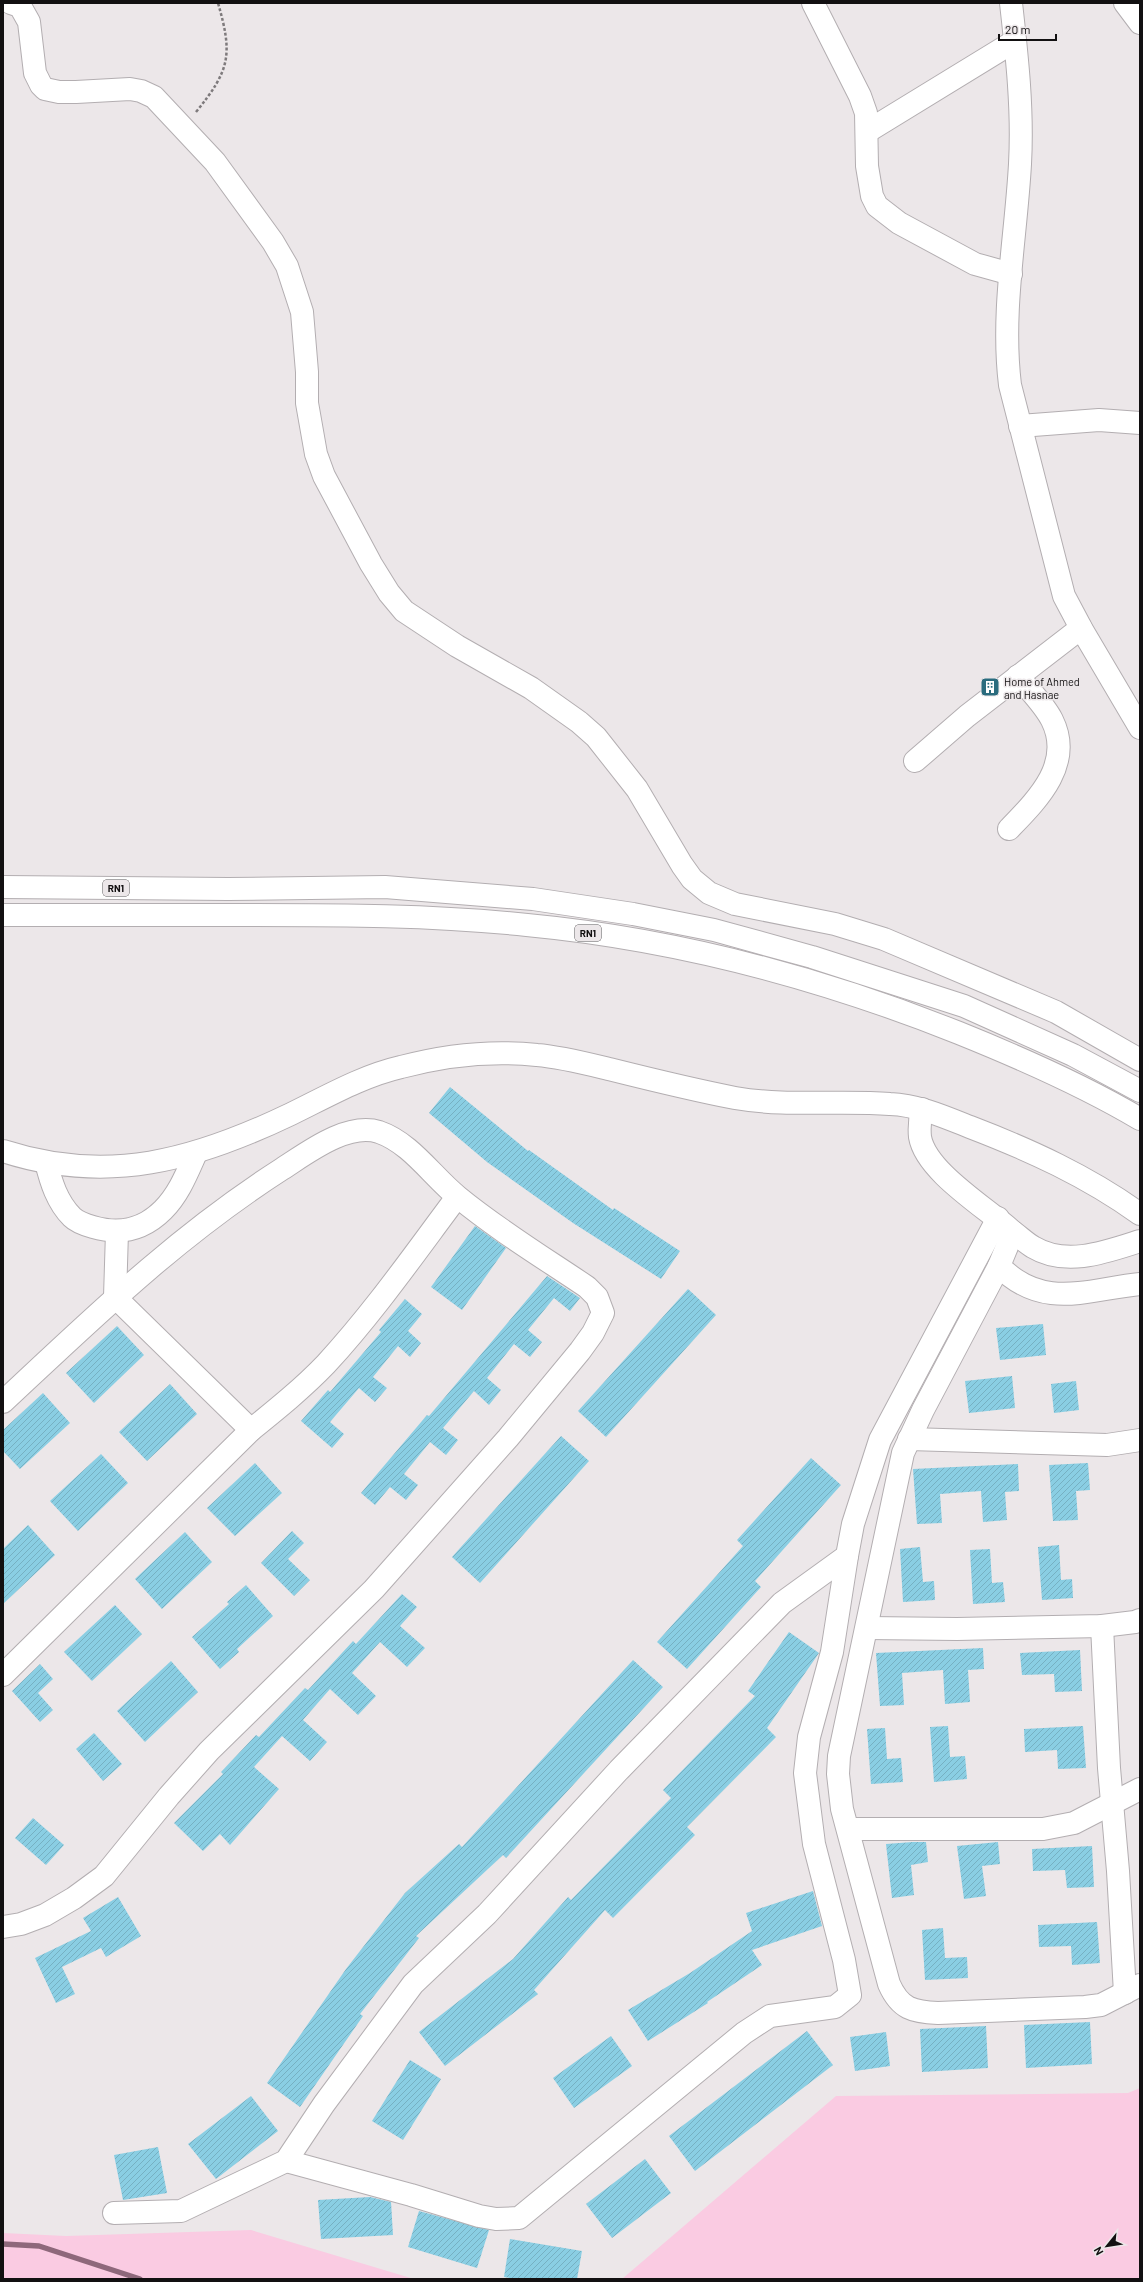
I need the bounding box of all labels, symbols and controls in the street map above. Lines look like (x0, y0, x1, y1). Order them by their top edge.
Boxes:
scale bar (999, 16, 1056, 42)
text: 20 m (1005, 22, 1031, 36)
place label: Home of Ahmed and Hasnae (1004, 675, 1080, 701)
building icon: Home of Ahmed and Hasnae (979, 676, 1001, 698)
road number: RN1 (103, 880, 129, 896)
road number: RN1 (575, 925, 601, 941)
north arrow (1087, 2226, 1127, 2266)
text: N (1090, 2245, 1105, 2258)

